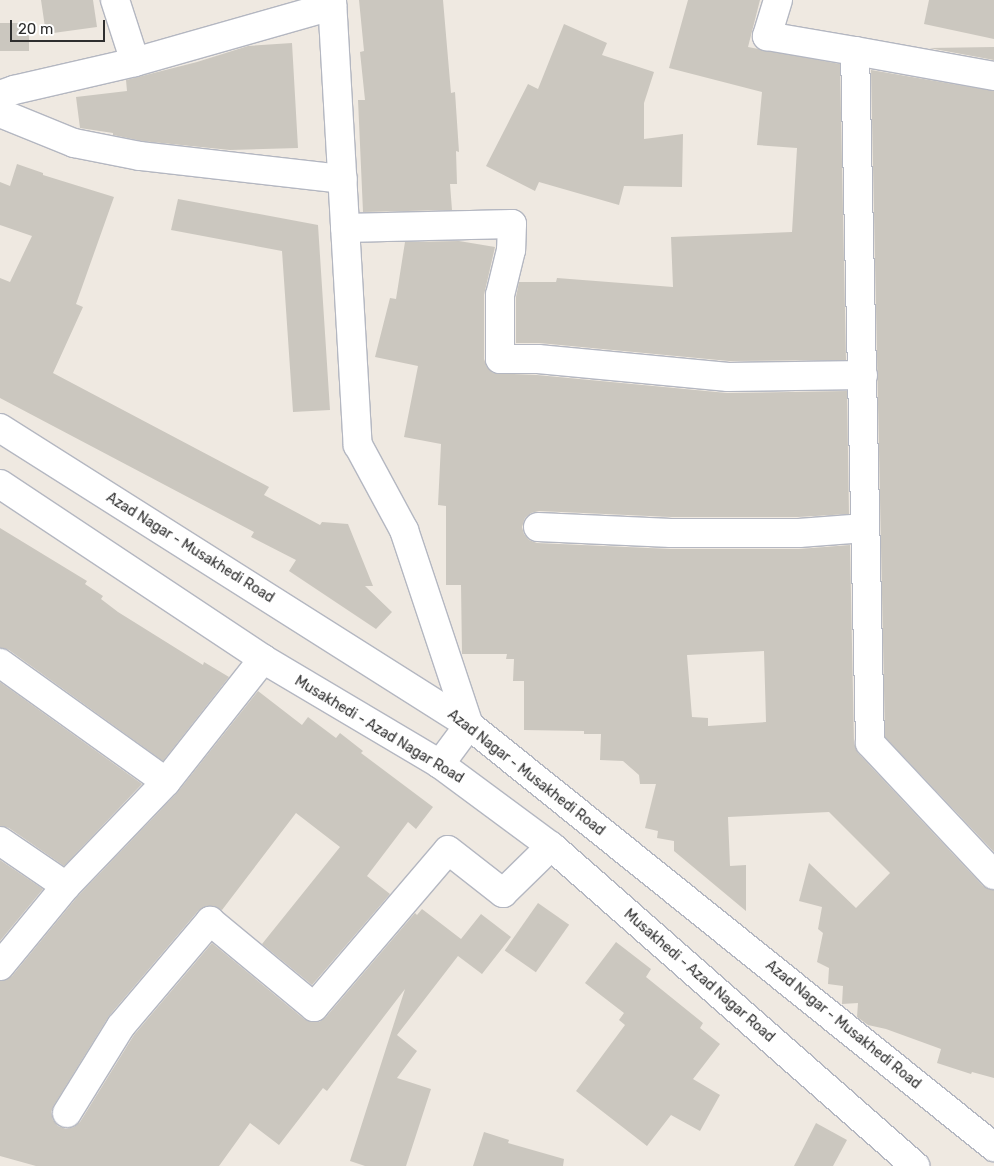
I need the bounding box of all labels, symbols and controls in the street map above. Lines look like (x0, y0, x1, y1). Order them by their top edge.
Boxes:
scale bar (12, 10, 108, 42)
text: 20 m (18, 20, 53, 38)
street label: Azad Nagar - Musakhedi Road (103, 489, 277, 607)
street label: Musakhedi - Azad Nagar Road (291, 673, 467, 787)
street label: Azad Nagar - Musakhedi Road (444, 706, 608, 840)
street label: Musakhedi - Azad Nagar Road (620, 906, 778, 1046)
street label: Azad Nagar - Musakhedi Road (762, 957, 924, 1093)

